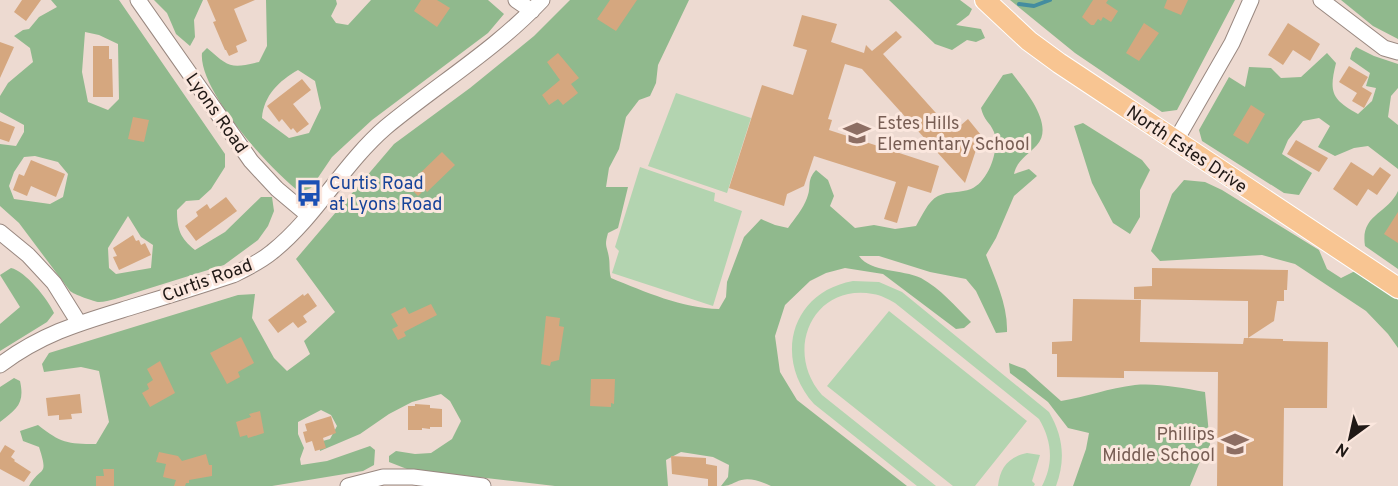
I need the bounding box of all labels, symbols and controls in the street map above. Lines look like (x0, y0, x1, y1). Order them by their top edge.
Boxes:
street label: Lyons Road (180, 69, 252, 159)
street label: North Estes Drive (1121, 101, 1251, 199)
place label: Estes Hills Elementary School (877, 113, 1030, 157)
school or university icon: Estes Hills Elementary School (842, 118, 872, 148)
place label: Curtis Road at Lyons Road (329, 173, 442, 217)
bus stop icon: Curtis Road at Lyons Road (294, 178, 324, 208)
street label: Curtis Road (159, 254, 256, 308)
north arrow (1320, 408, 1380, 468)
place label: Phillips Middle School (1102, 424, 1215, 468)
school or university icon: Phillips Middle School (1220, 429, 1250, 459)
text: N (1333, 437, 1353, 460)

